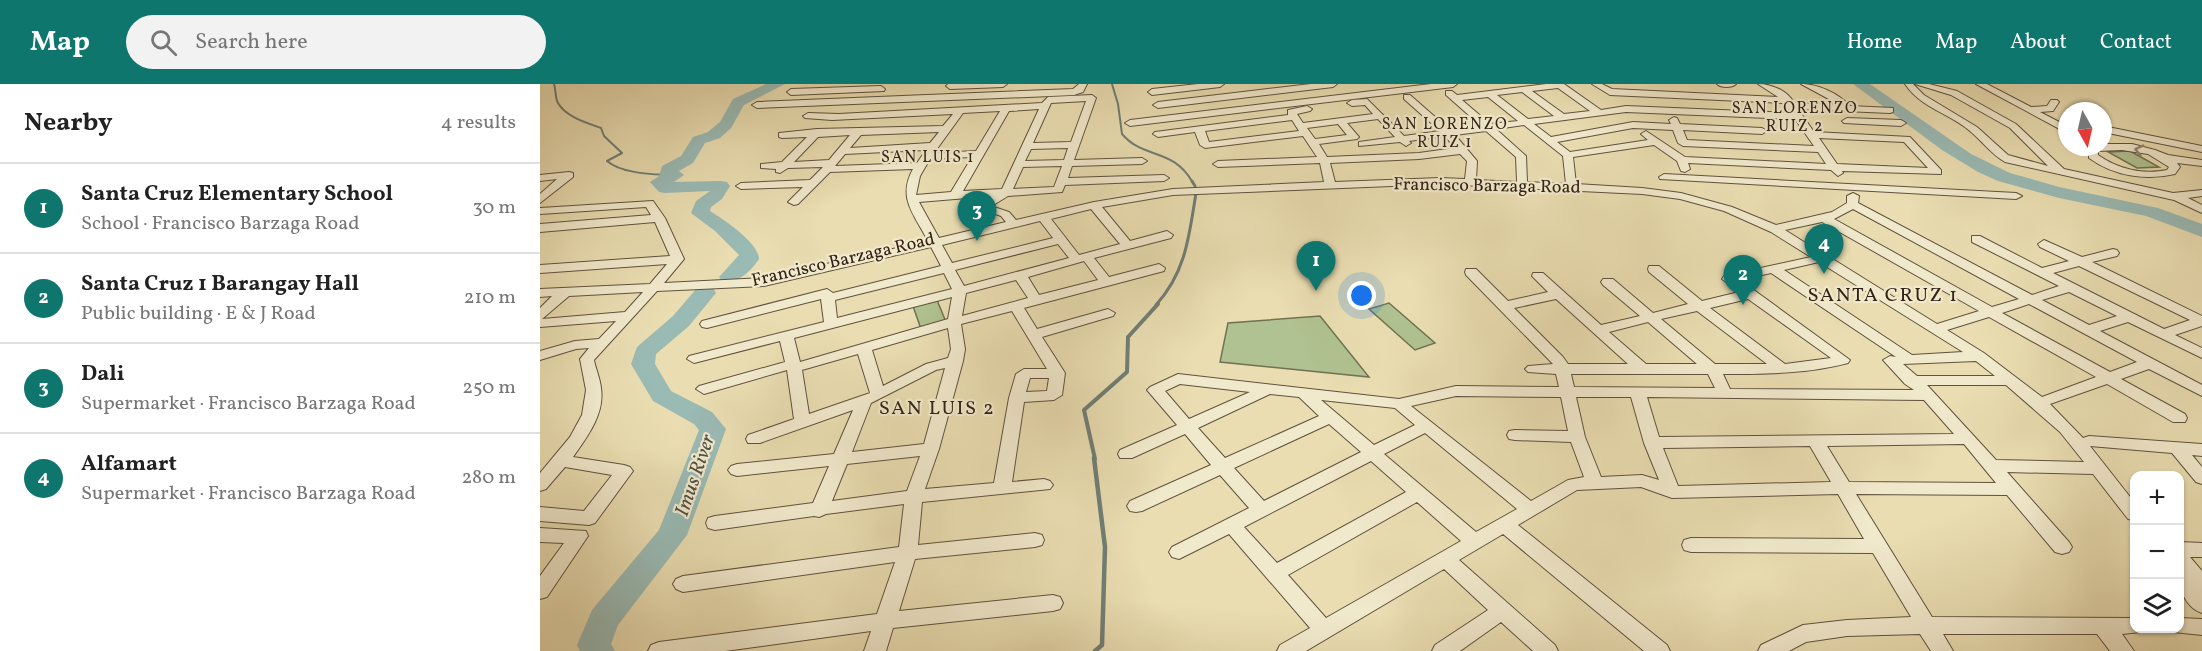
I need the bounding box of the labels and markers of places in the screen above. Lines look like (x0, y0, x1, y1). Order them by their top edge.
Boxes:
pin: 3 (958, 192, 996, 241)
pin: 4 (1804, 224, 1844, 274)
pin: 1 (1296, 242, 1336, 291)
pin: 2 (1724, 256, 1762, 305)

